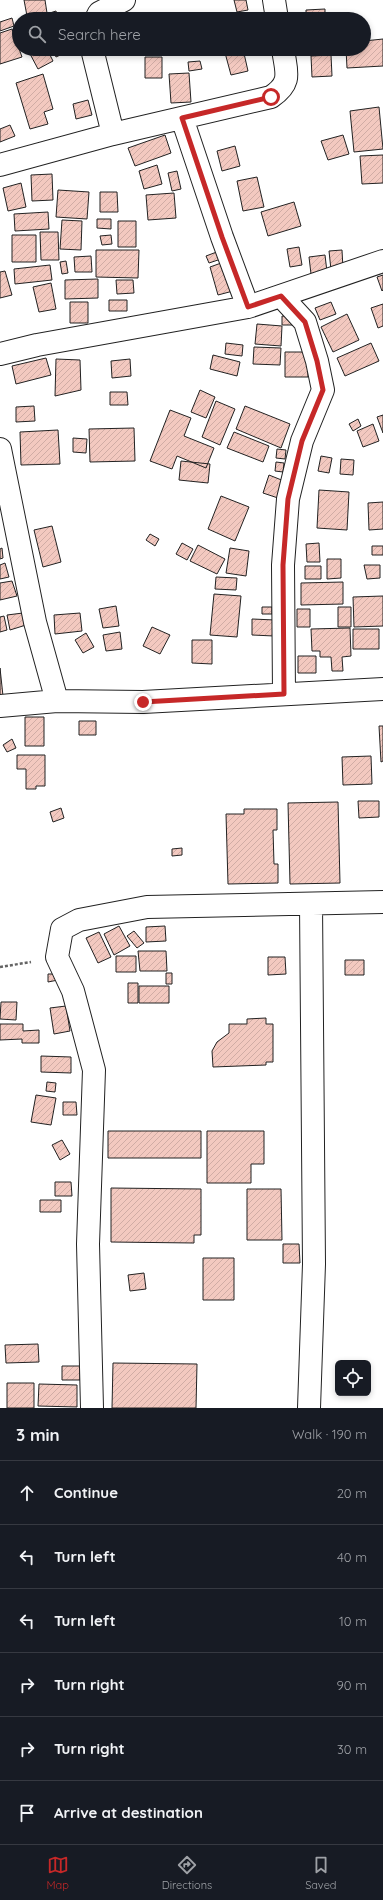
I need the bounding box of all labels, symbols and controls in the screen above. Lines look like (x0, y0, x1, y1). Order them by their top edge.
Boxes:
search box (12, 12, 371, 56)
icon: search (26, 23, 48, 45)
text: Search here (58, 25, 141, 44)
route start (262, 88, 280, 106)
route end (134, 693, 152, 711)
map controls (335, 1360, 371, 1396)
button: locate (335, 1360, 371, 1396)
text: 3 min (16, 1424, 60, 1445)
text: Walk · 190 m (292, 1426, 367, 1442)
icon: ahead (16, 1482, 38, 1504)
text: Continue (54, 1483, 118, 1502)
text: 20 m (337, 1485, 367, 1501)
icon: left (16, 1546, 38, 1568)
text: Turn left (54, 1547, 116, 1566)
text: 40 m (337, 1549, 367, 1565)
icon: left (16, 1610, 38, 1632)
text: Turn left (54, 1611, 116, 1630)
text: 10 m (339, 1613, 367, 1629)
icon: right (16, 1674, 38, 1696)
text: Turn right (54, 1675, 125, 1694)
text: 90 m (337, 1677, 367, 1693)
icon: right (16, 1738, 38, 1760)
text: Turn right (54, 1739, 125, 1758)
text: 30 m (337, 1741, 367, 1757)
icon: arrive (16, 1802, 38, 1824)
text: Arrive at destination (54, 1803, 203, 1822)
tab: Map (46, 1854, 69, 1892)
tab: Directions (162, 1854, 212, 1892)
tab: Saved (305, 1854, 337, 1892)

